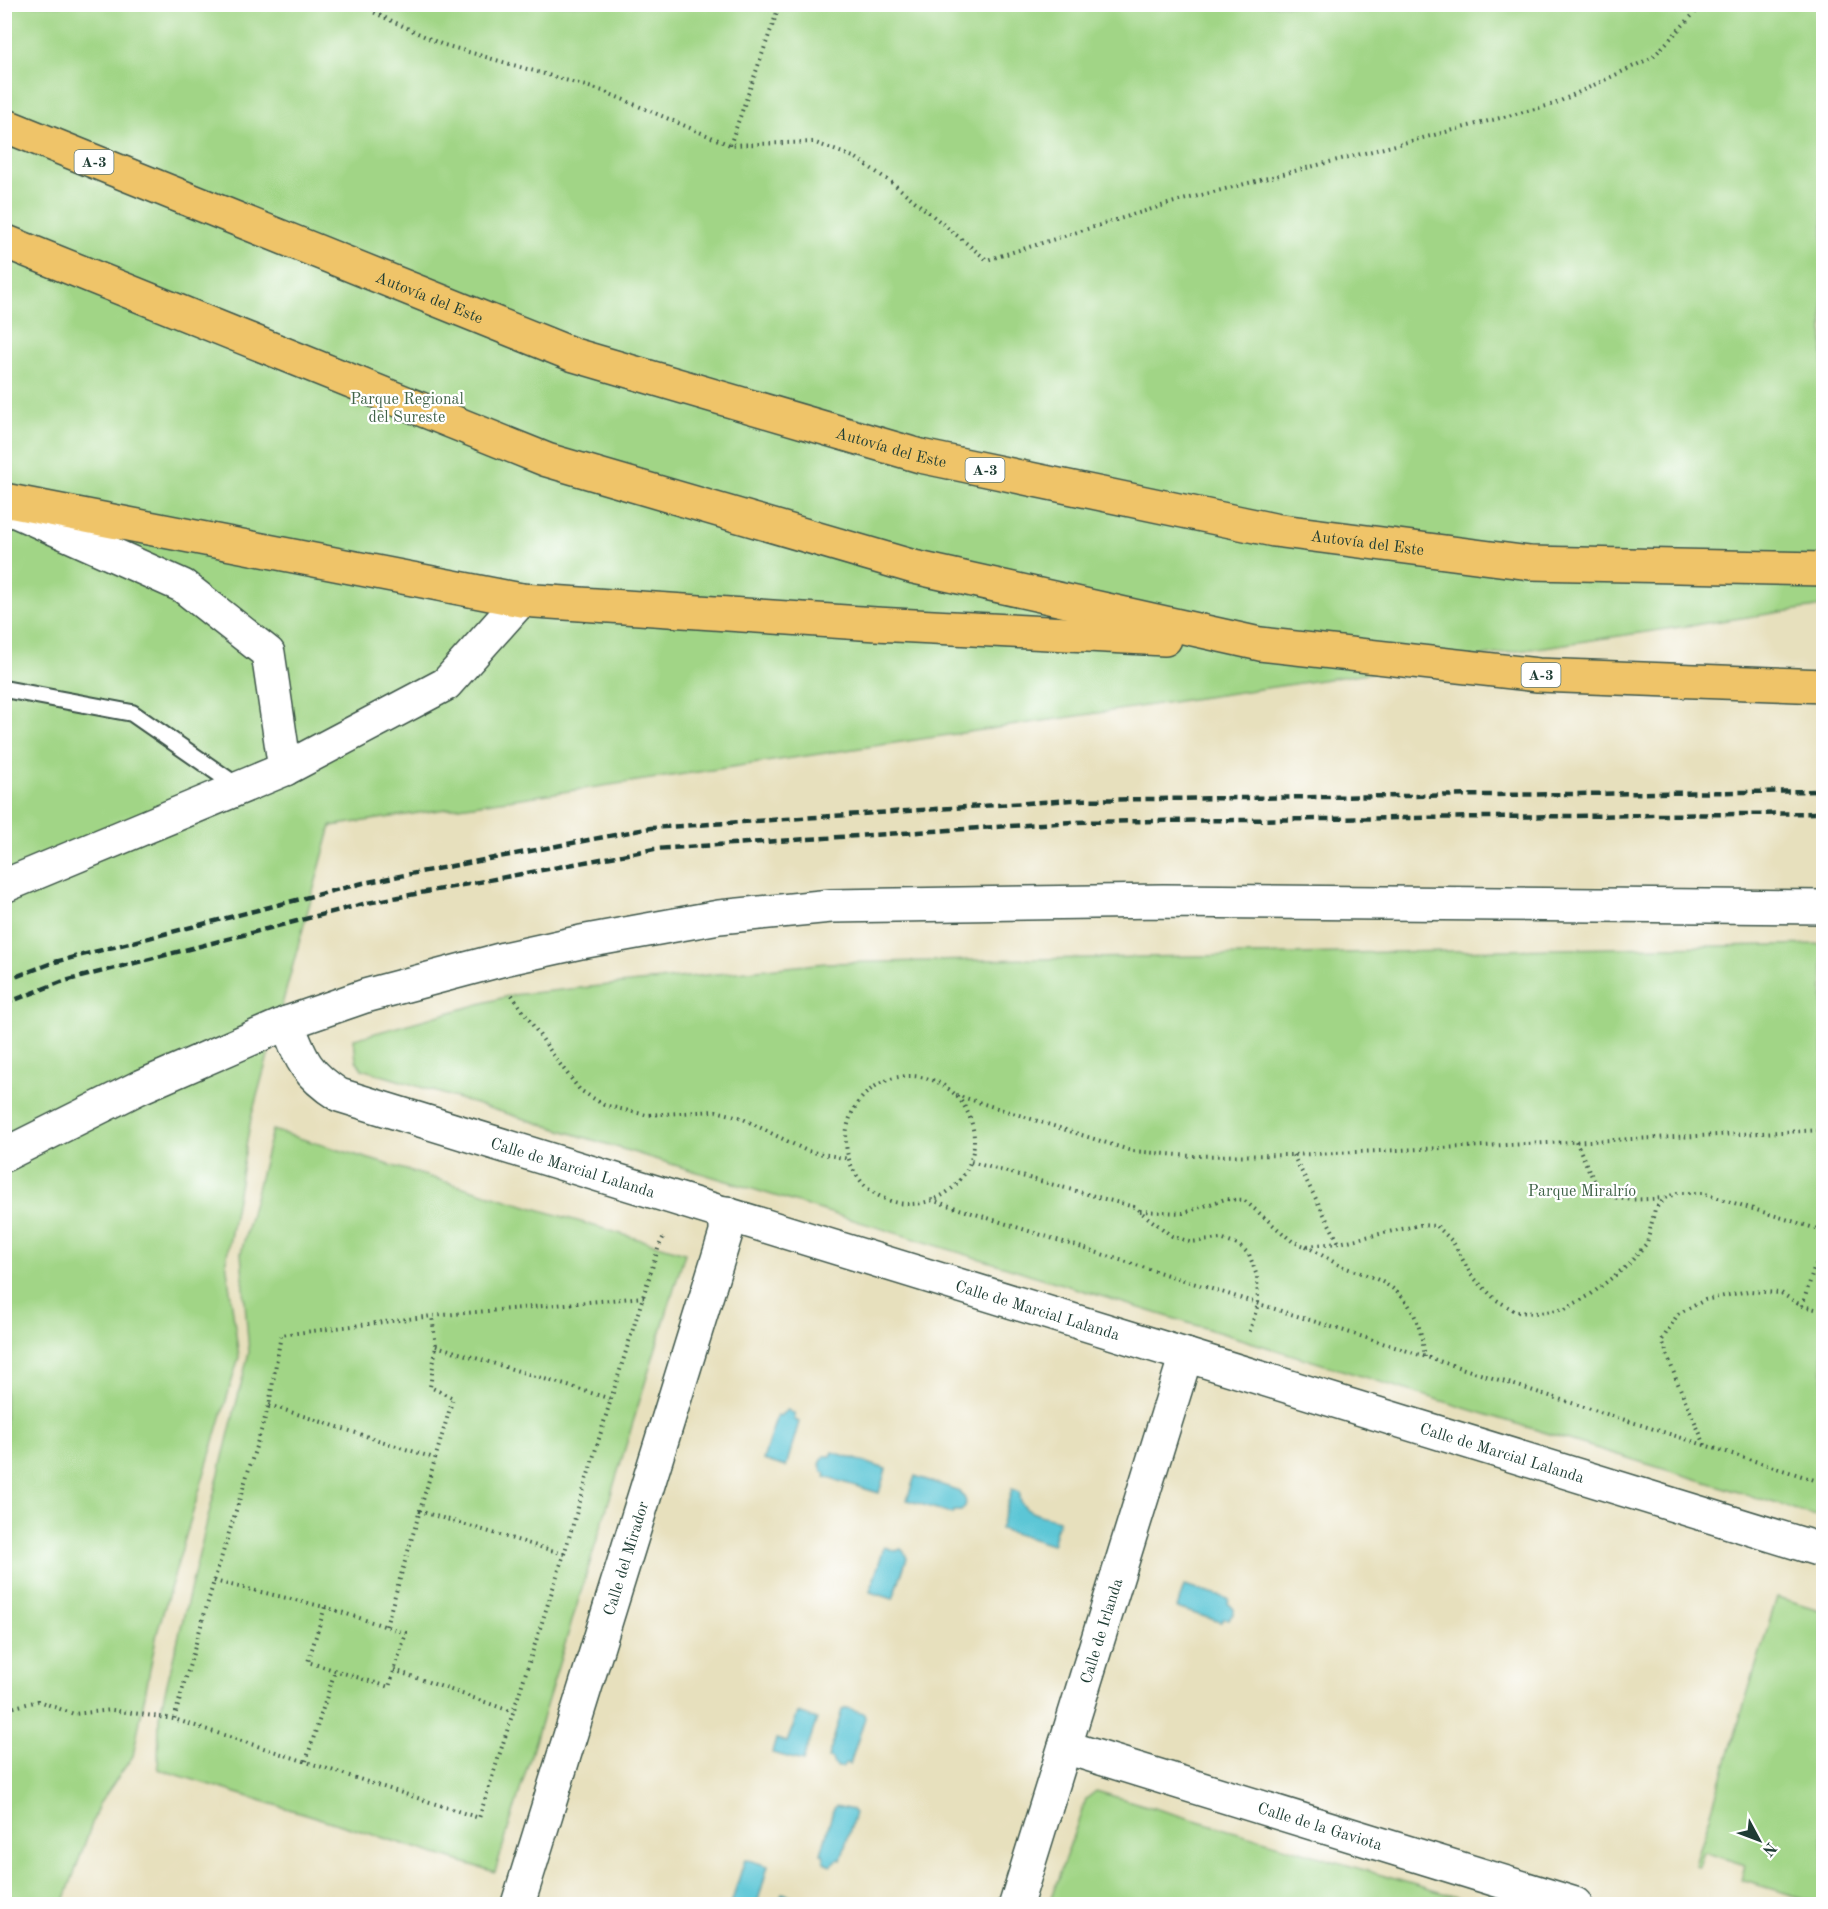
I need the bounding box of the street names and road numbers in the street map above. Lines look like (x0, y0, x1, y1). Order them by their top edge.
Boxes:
road number: A-3 (74, 150, 113, 174)
street label: Autovía del Este (373, 270, 485, 327)
street label: Autovía del Este (833, 426, 948, 471)
road number: A-3 (966, 458, 1004, 482)
street label: Autovía del Este (1309, 529, 1425, 559)
road number: A-3 (1522, 663, 1560, 687)
street label: Calle de Marcial Lalanda (488, 1136, 657, 1202)
street label: Calle de Marcial Lalanda (953, 1279, 1121, 1344)
street label: Calle de Marcial Lalanda (1418, 1421, 1586, 1487)
street label: Calle del Mirador (602, 1499, 652, 1618)
street label: Calle de Irlanda (1079, 1577, 1126, 1686)
street label: Calle de la Gaviota (1255, 1801, 1384, 1854)

